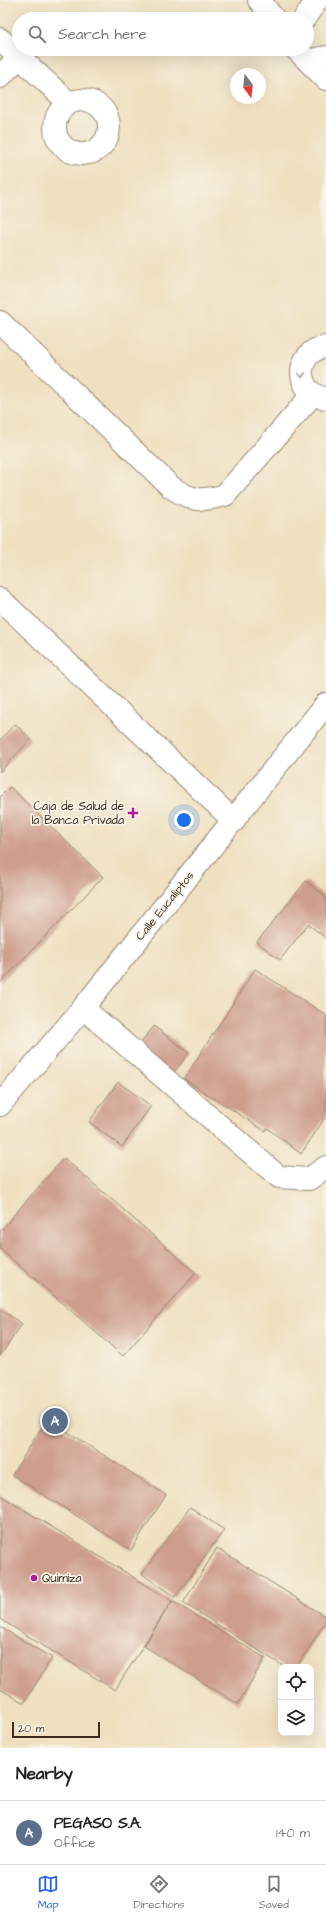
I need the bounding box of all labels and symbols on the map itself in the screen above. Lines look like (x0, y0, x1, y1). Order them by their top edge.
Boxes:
north arrow (230, 68, 266, 104)
one-way arrow (298, 372, 307, 379)
place label: Caja de Salud de la Banca Privada (31, 798, 125, 829)
marker: Caja de Salud de la Banca Privada (127, 807, 139, 819)
your location (174, 810, 194, 830)
street label: Calle Eucaliptos (132, 868, 198, 944)
pin: A (42, 1406, 68, 1436)
place label: Quimiza (42, 1570, 82, 1587)
marker: Quimiza (29, 1573, 39, 1583)
scale bar (12, 1720, 100, 1739)

